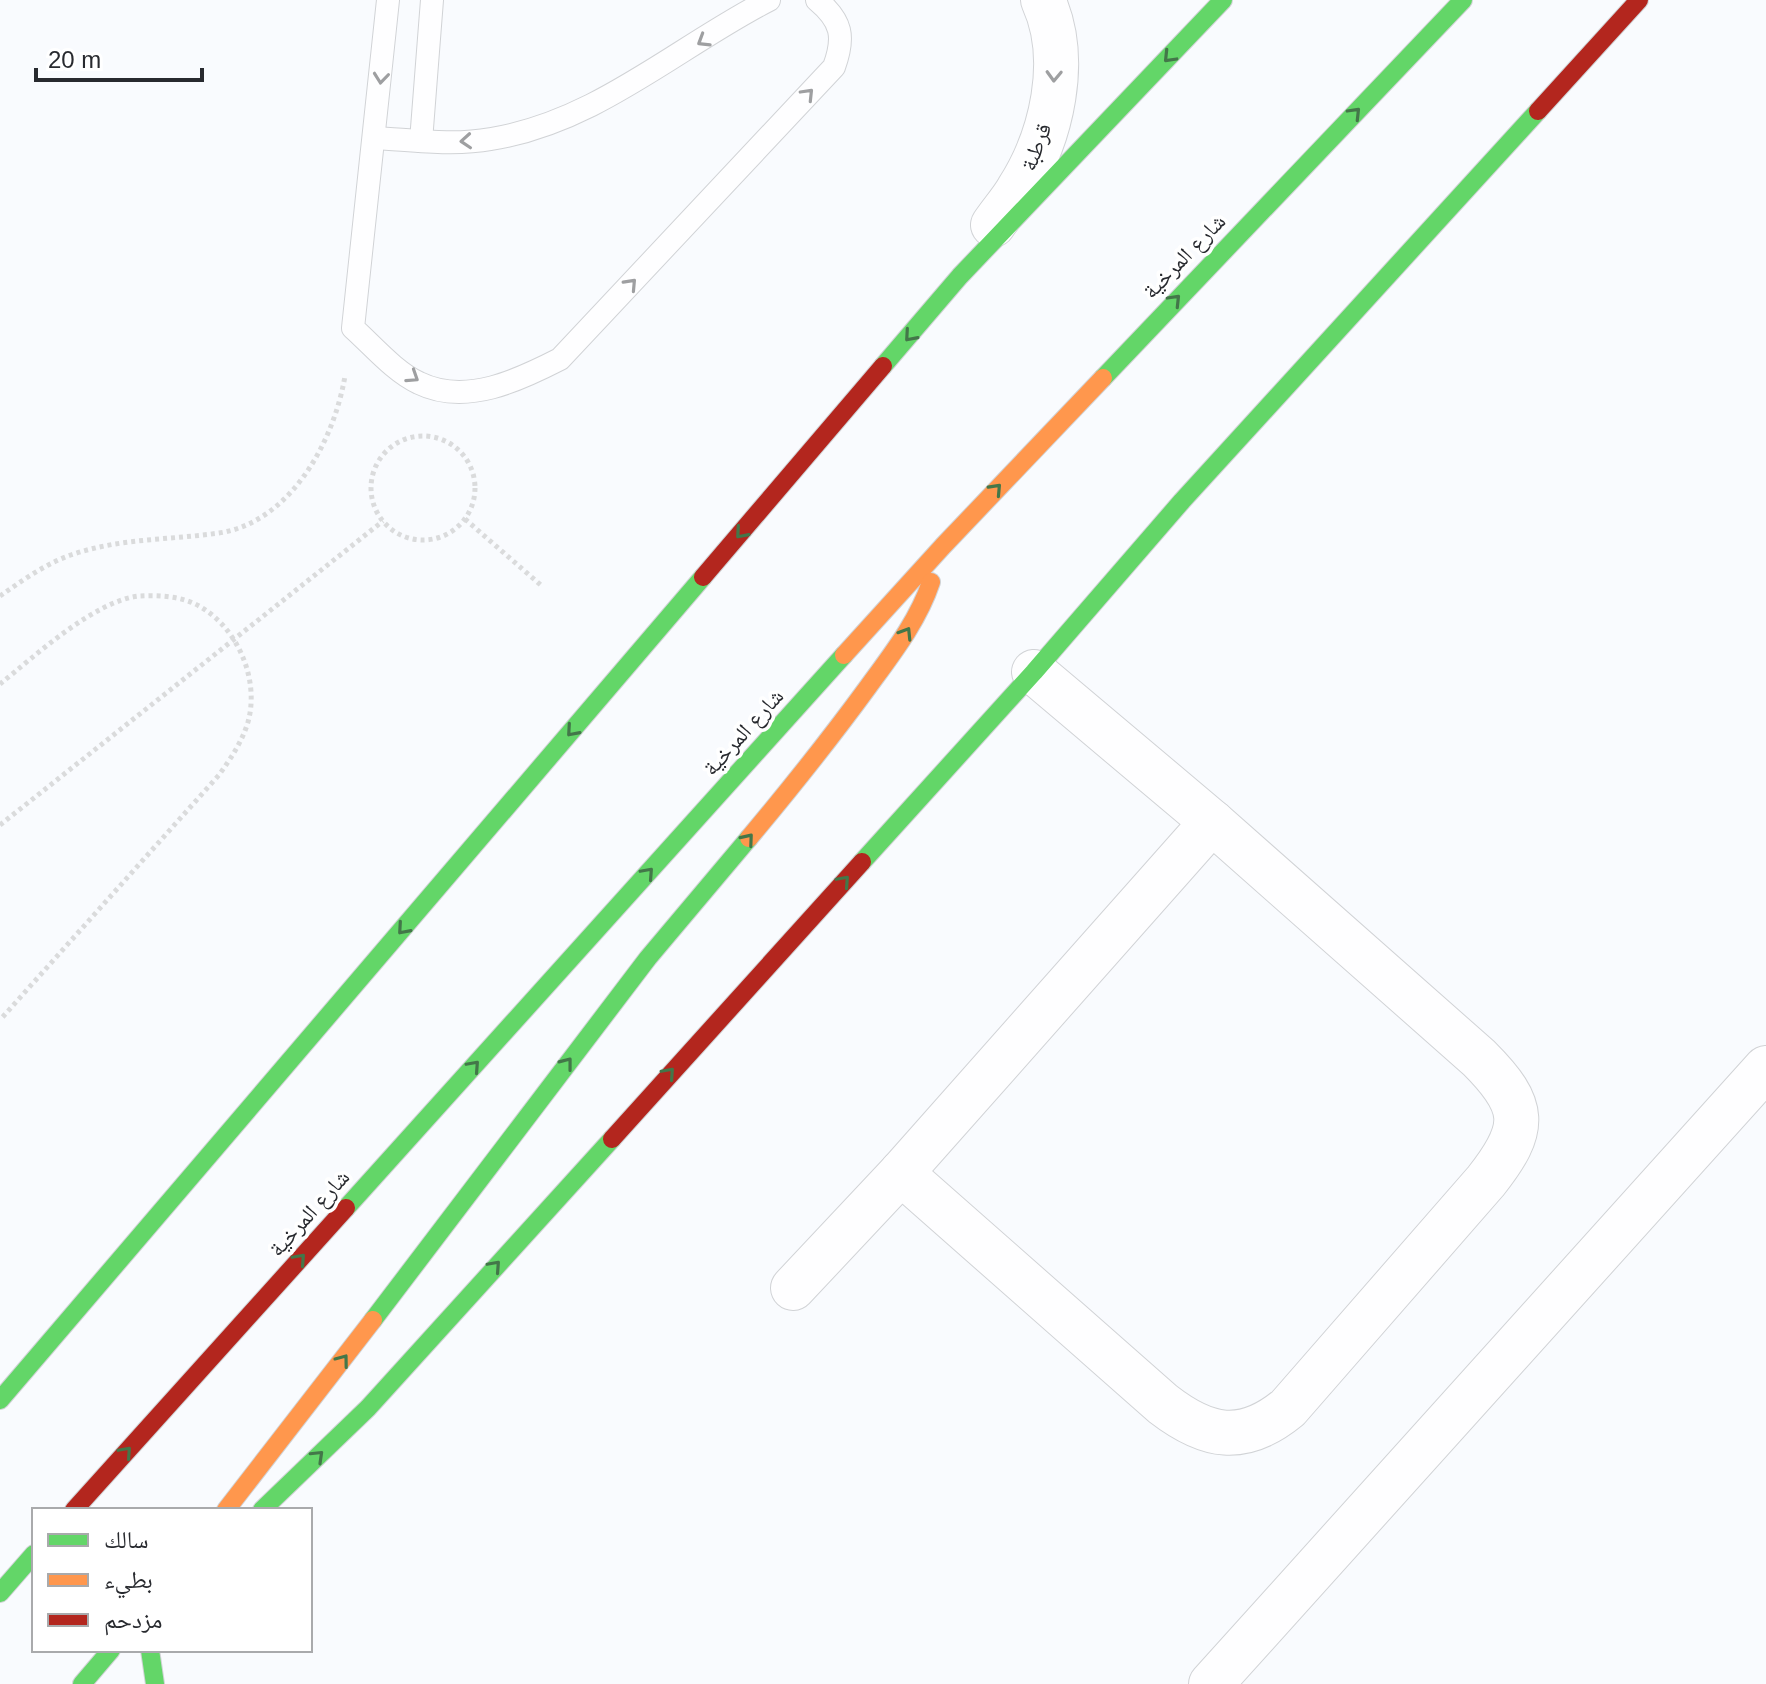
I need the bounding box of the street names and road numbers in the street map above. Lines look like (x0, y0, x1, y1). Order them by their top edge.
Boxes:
street label: قرطبة (1016, 120, 1056, 174)
street label: شارع المرخية (1138, 209, 1231, 304)
street label: شارع المرخية (698, 684, 789, 781)
street label: شارع المرخية (264, 1165, 355, 1262)

